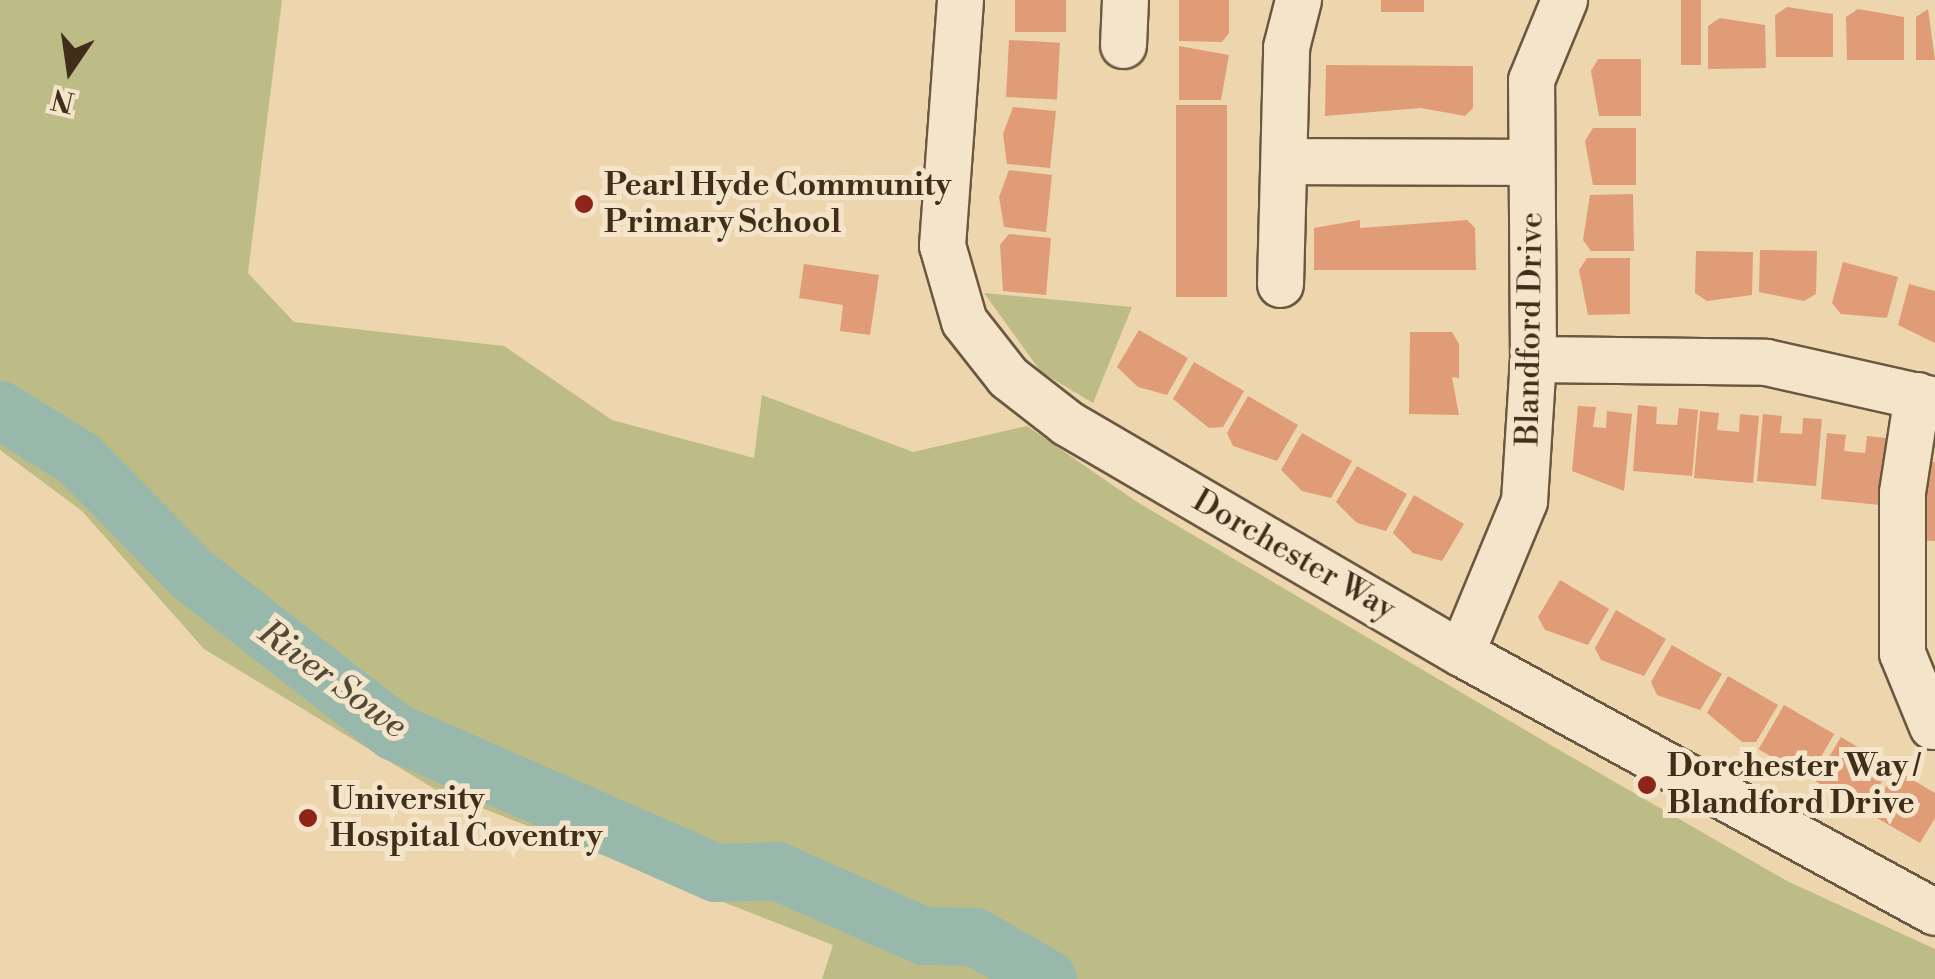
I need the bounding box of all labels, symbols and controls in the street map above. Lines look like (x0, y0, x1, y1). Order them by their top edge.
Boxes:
north arrow (20, 20, 120, 120)
text: N (48, 80, 78, 119)
place label: Pearl Hyde Community Primary School (604, 167, 951, 242)
marker: Pearl Hyde Community Primary School (573, 193, 595, 215)
street label: Blandford Drive (1509, 212, 1551, 446)
street label: Dorchester Way (1186, 481, 1402, 629)
water label: River Sowe (250, 612, 414, 748)
place label: Dorchester Way / Blandford Drive (1667, 748, 1919, 823)
marker: Dorchester Way / Blandford Drive (1636, 774, 1658, 796)
place label: University Hospital Coventry (330, 781, 603, 856)
marker: University Hospital Coventry (295, 805, 321, 831)

